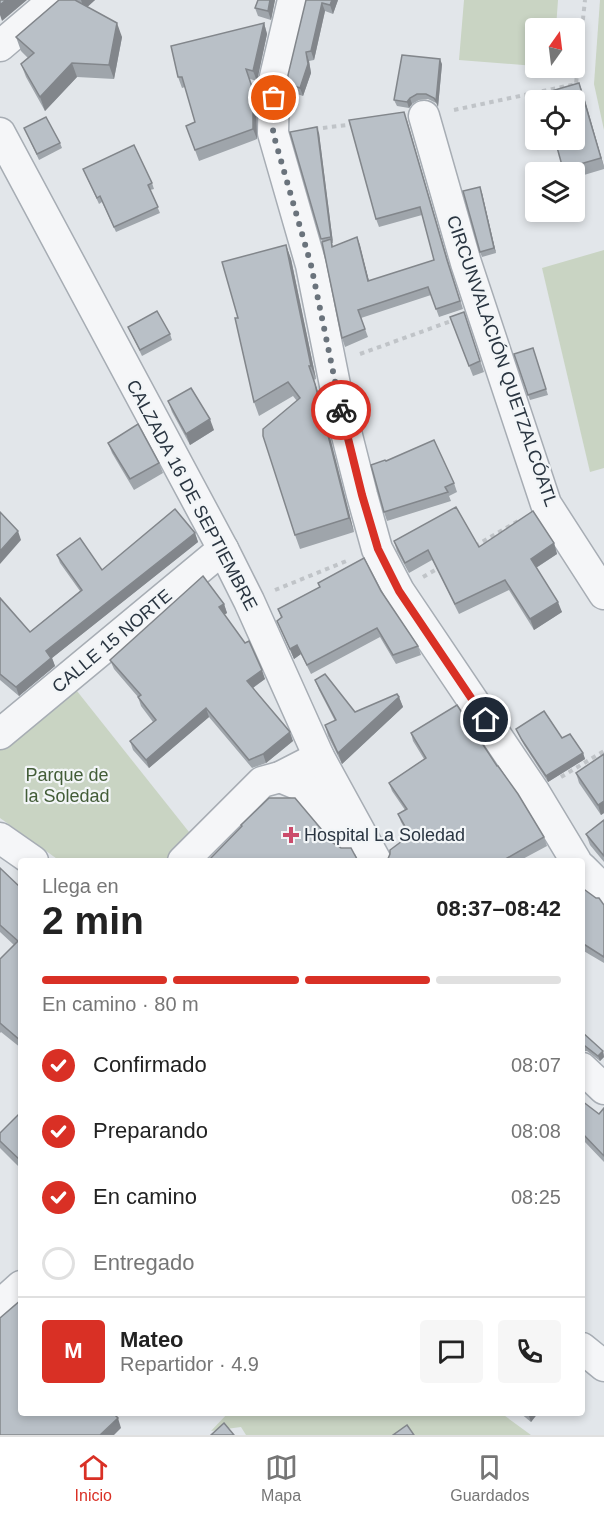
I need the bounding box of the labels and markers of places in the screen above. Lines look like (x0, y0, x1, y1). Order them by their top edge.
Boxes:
pin (248, 72, 299, 123)
pin (460, 694, 511, 745)
place label: Hospital La Soledad (304, 825, 465, 845)
marker: Hospital La Soledad (282, 826, 300, 844)

